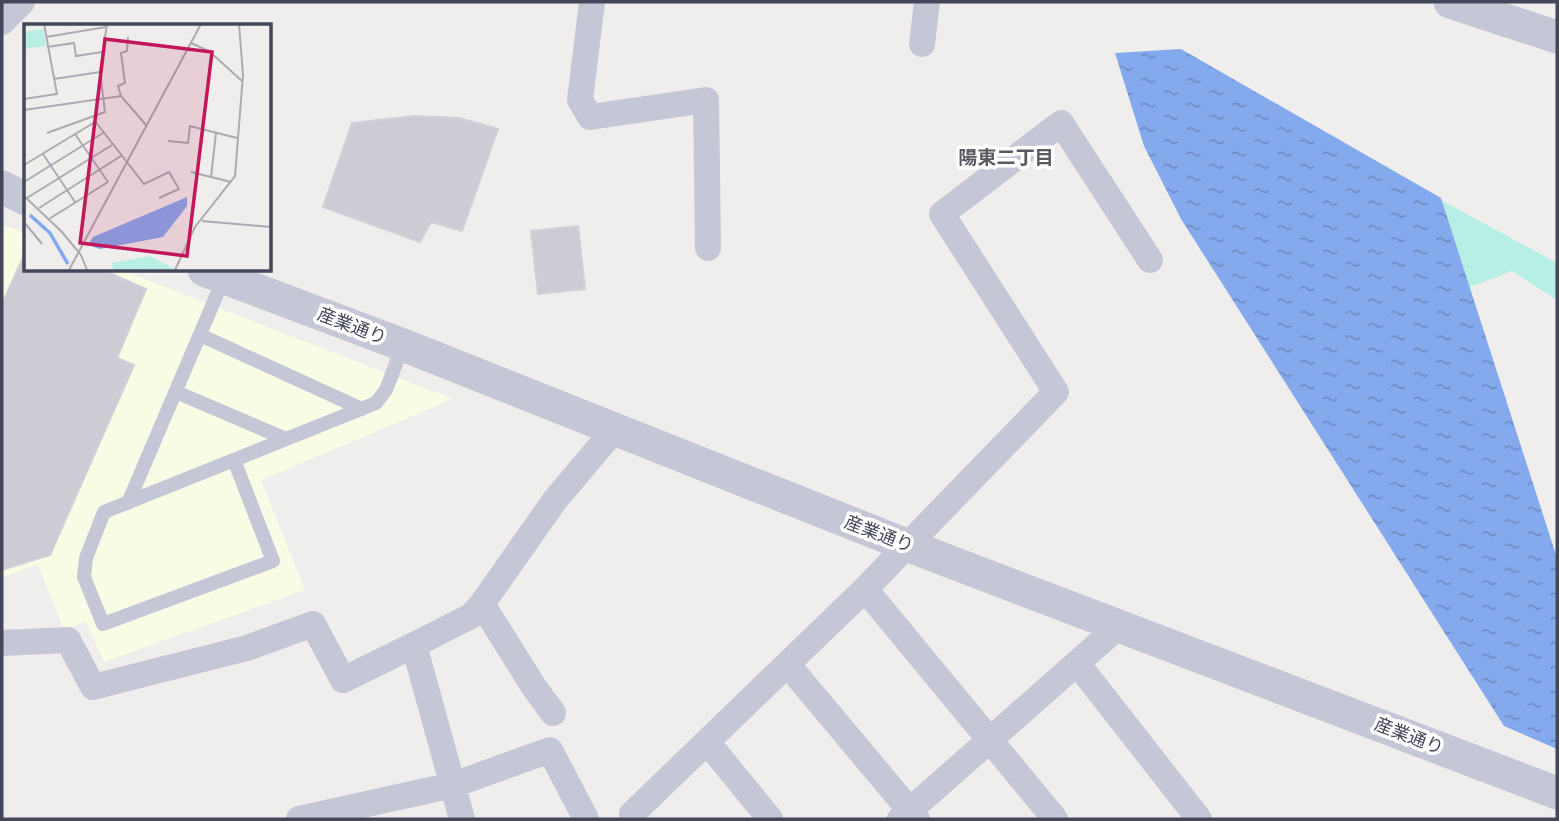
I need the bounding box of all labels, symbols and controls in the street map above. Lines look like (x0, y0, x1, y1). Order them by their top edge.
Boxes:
inset map (24, 24, 271, 271)
district label: 陽東二丁目 (958, 145, 1054, 168)
street label: 産業通り (315, 302, 390, 348)
street label: 産業通り (842, 510, 917, 556)
street label: 産業通り (1372, 712, 1447, 758)

